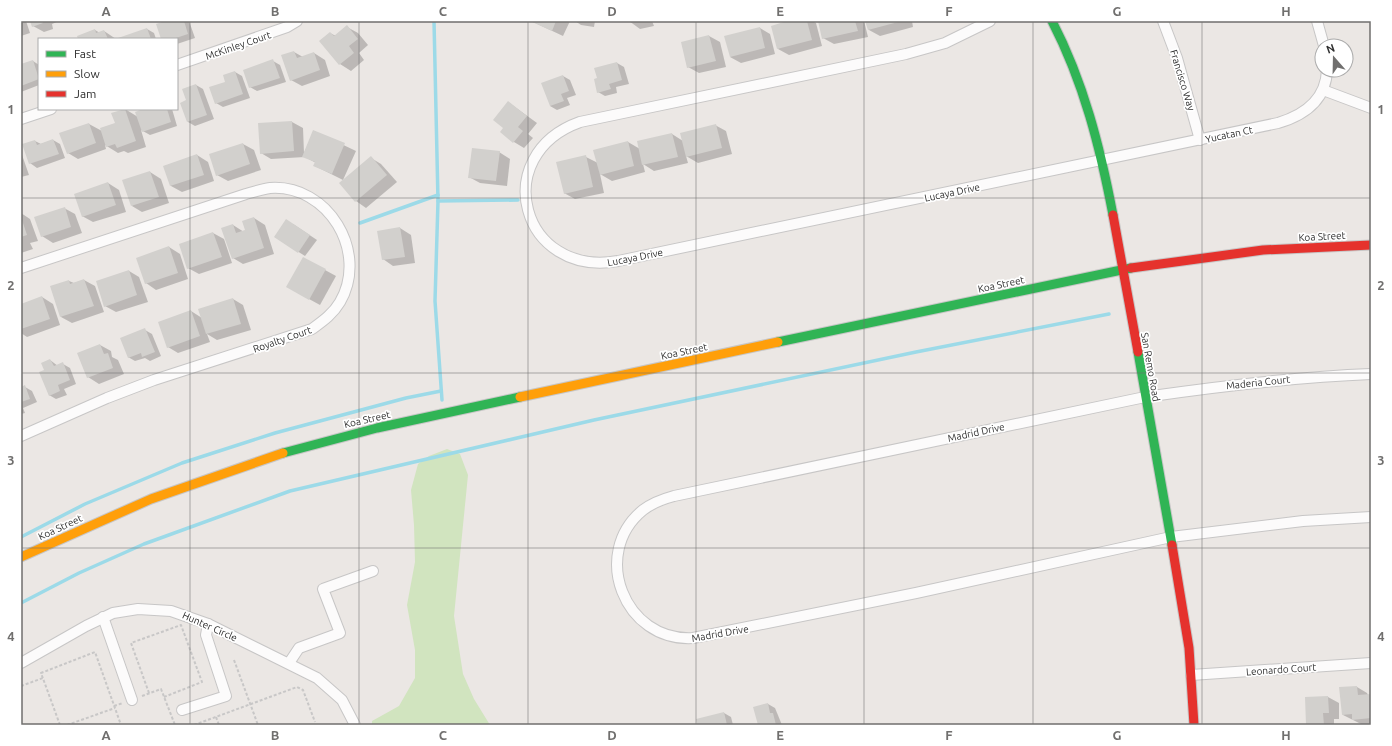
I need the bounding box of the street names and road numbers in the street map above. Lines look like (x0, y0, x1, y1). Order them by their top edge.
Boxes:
street label: McKinley Court (204, 29, 272, 62)
street label: Francisco Way (1168, 48, 1197, 112)
street label: Yucatan Ct (1204, 124, 1254, 145)
street label: Lucaya Drive (923, 181, 981, 204)
street label: Koa Street (1298, 230, 1346, 243)
street label: Lucaya Drive (606, 247, 664, 268)
street label: Koa Street (977, 274, 1025, 295)
street label: Royalty Court (252, 324, 313, 355)
street label: San Remo Road (1139, 332, 1162, 403)
street label: Koa Street (660, 341, 708, 362)
street label: Maderia Court (1226, 374, 1291, 391)
street label: Koa Street (343, 409, 391, 430)
street label: Madrid Drive (947, 421, 1005, 444)
street label: Koa Street (37, 512, 84, 542)
street label: Hunter Circle (181, 609, 239, 643)
street label: Madrid Drive (691, 623, 749, 644)
street label: Leonardo Court (1245, 662, 1317, 677)

